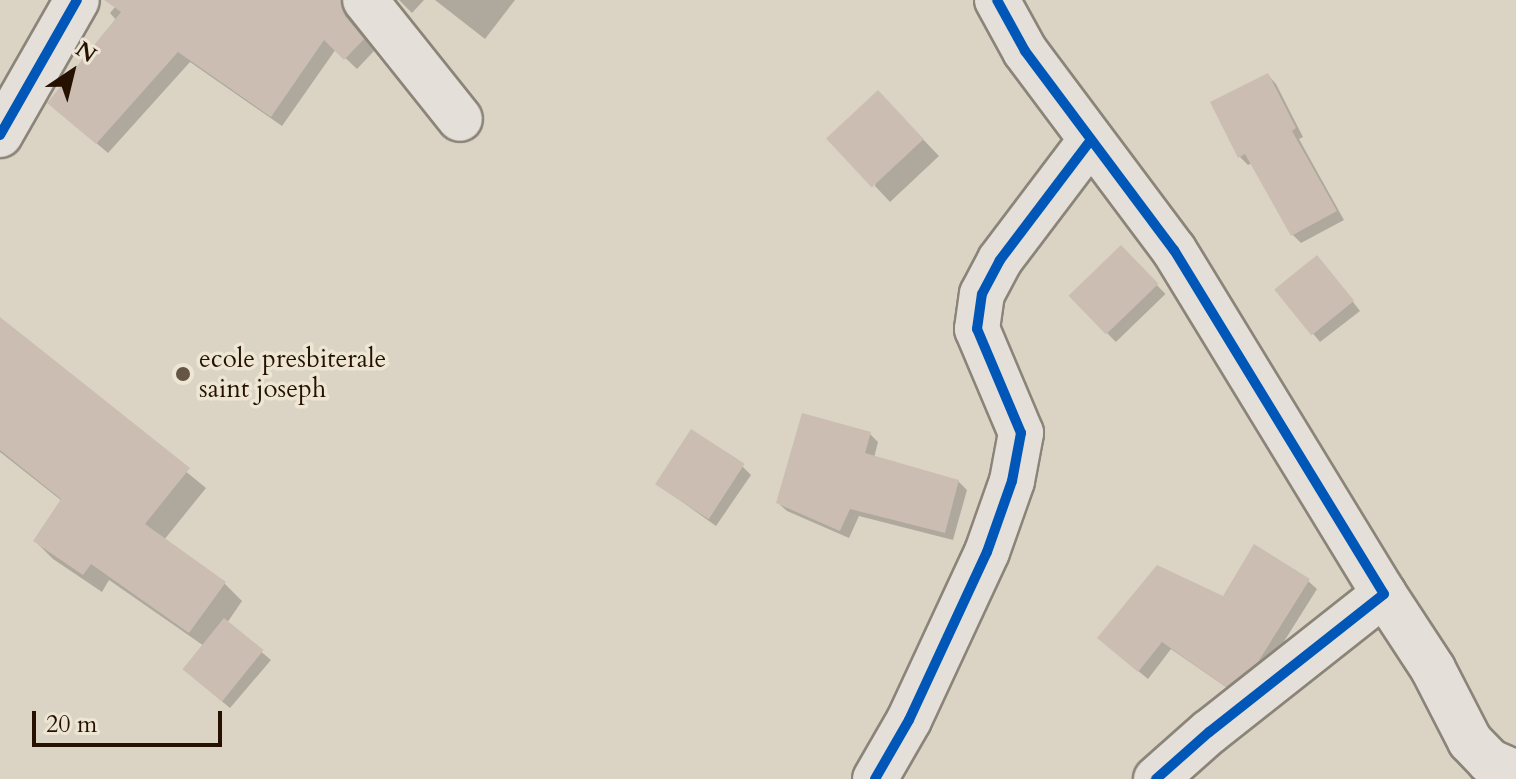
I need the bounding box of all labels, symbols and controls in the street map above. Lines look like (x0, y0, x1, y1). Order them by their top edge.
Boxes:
north arrow (32, 32, 112, 112)
text: N (69, 35, 102, 70)
place label: ecole presbiterale saint joseph (199, 343, 386, 404)
marker: ecole presbiterale saint joseph (174, 365, 192, 383)
scale bar (36, 695, 226, 745)
text: 20 m (46, 708, 97, 741)

